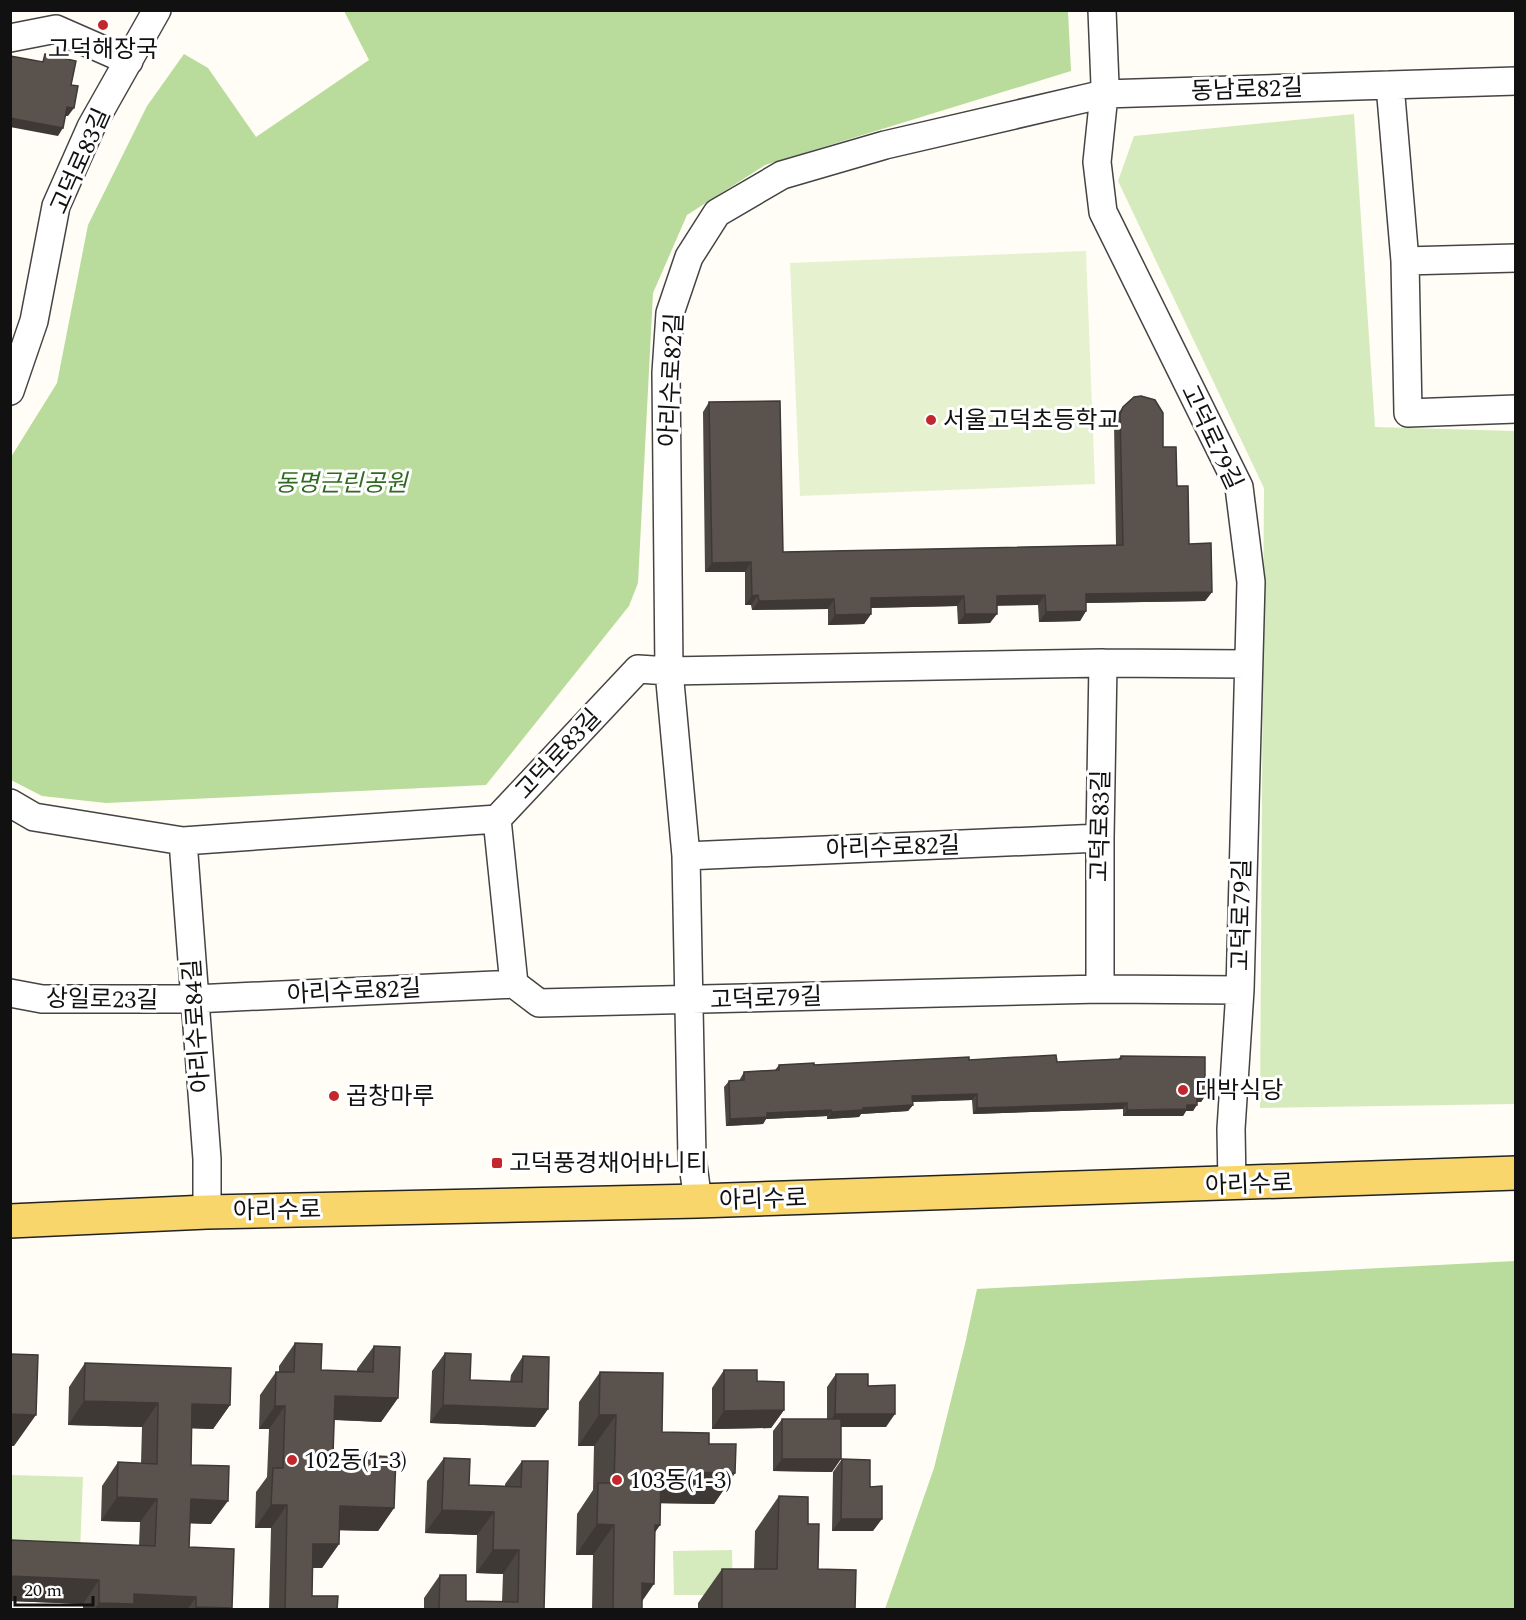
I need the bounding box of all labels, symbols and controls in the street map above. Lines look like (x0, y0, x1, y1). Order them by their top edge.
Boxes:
marker: 고덕해장국 (96, 18, 110, 32)
place label: 고덕해장국 (48, 32, 158, 68)
street label: 동남로82길 (1190, 70, 1304, 110)
street label: 고덕로83길 (42, 103, 120, 220)
street label: 아리수로82길 (651, 312, 693, 448)
street label: 고덕로79길 (1171, 379, 1251, 496)
place label: 서울고덕초등학교 (943, 403, 1120, 439)
marker: 서울고덕초등학교 (924, 413, 938, 427)
park label: 동명근린공원 (275, 466, 409, 502)
street label: 고덕로83길 (507, 701, 610, 808)
street label: 고덕로83길 (1082, 770, 1120, 882)
street label: 아리수로82길 (825, 828, 961, 868)
street label: 고덕로79길 (1223, 859, 1261, 971)
street label: 아리수로84길 (174, 958, 220, 1094)
street label: 아리수로82길 (286, 971, 422, 1013)
street label: 고덕로79길 (709, 979, 823, 1019)
street label: 상일로23길 (46, 981, 158, 1019)
place label: 대박식당 (1195, 1073, 1283, 1109)
place label: 곱창마루 (346, 1079, 434, 1115)
marker: 대박식당 (1176, 1083, 1190, 1097)
marker: 곱창마루 (327, 1089, 341, 1103)
place label: 고덕풍경채어바니티 (509, 1146, 708, 1182)
marker: 고덕풍경채어바니티 (490, 1156, 504, 1170)
street label: 아리수로 (1204, 1165, 1294, 1205)
street label: 아리수로 (718, 1180, 808, 1220)
street label: 아리수로 (233, 1192, 321, 1230)
place label: 102동(1-3) (304, 1443, 407, 1479)
marker: 102동(1-3) (285, 1453, 299, 1467)
place label: 103동(1-3) (629, 1463, 732, 1499)
marker: 103동(1-3) (610, 1473, 624, 1487)
scale bar (15, 1569, 93, 1607)
text: 20 m (24, 1577, 62, 1604)

